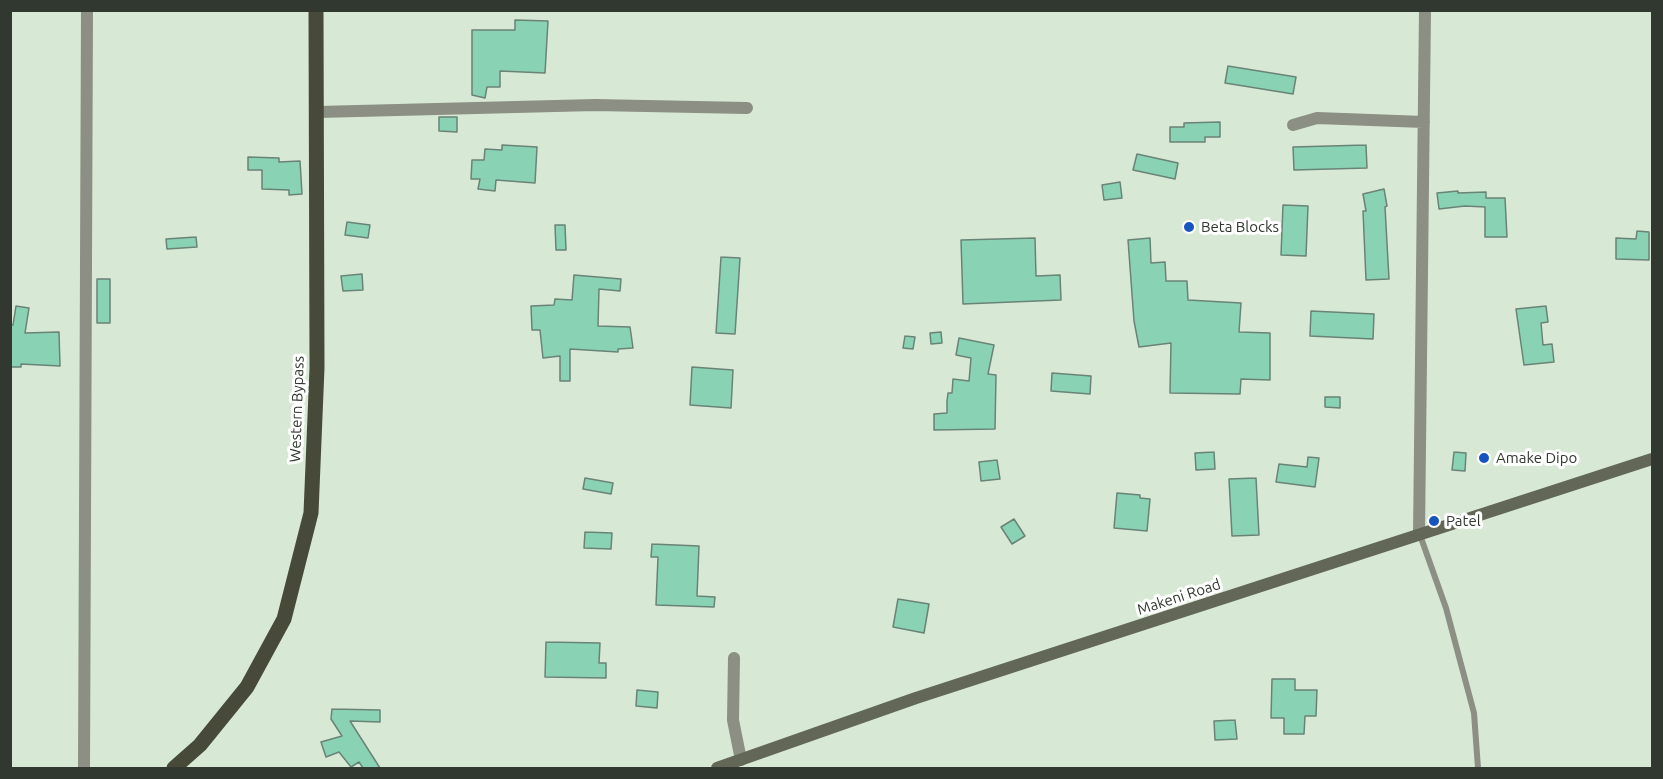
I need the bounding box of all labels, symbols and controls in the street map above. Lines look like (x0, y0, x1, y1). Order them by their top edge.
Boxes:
place label: Beta Blocks (1201, 218, 1279, 236)
marker: Beta Blocks (1182, 220, 1196, 234)
street label: Western Bypass (286, 355, 308, 463)
place label: Amake Dipo (1496, 449, 1577, 467)
marker: Amake Dipo (1477, 451, 1491, 465)
place label: Patel (1446, 512, 1481, 530)
marker: Patel (1427, 514, 1441, 528)
street label: Makeni Road (1135, 575, 1223, 619)

